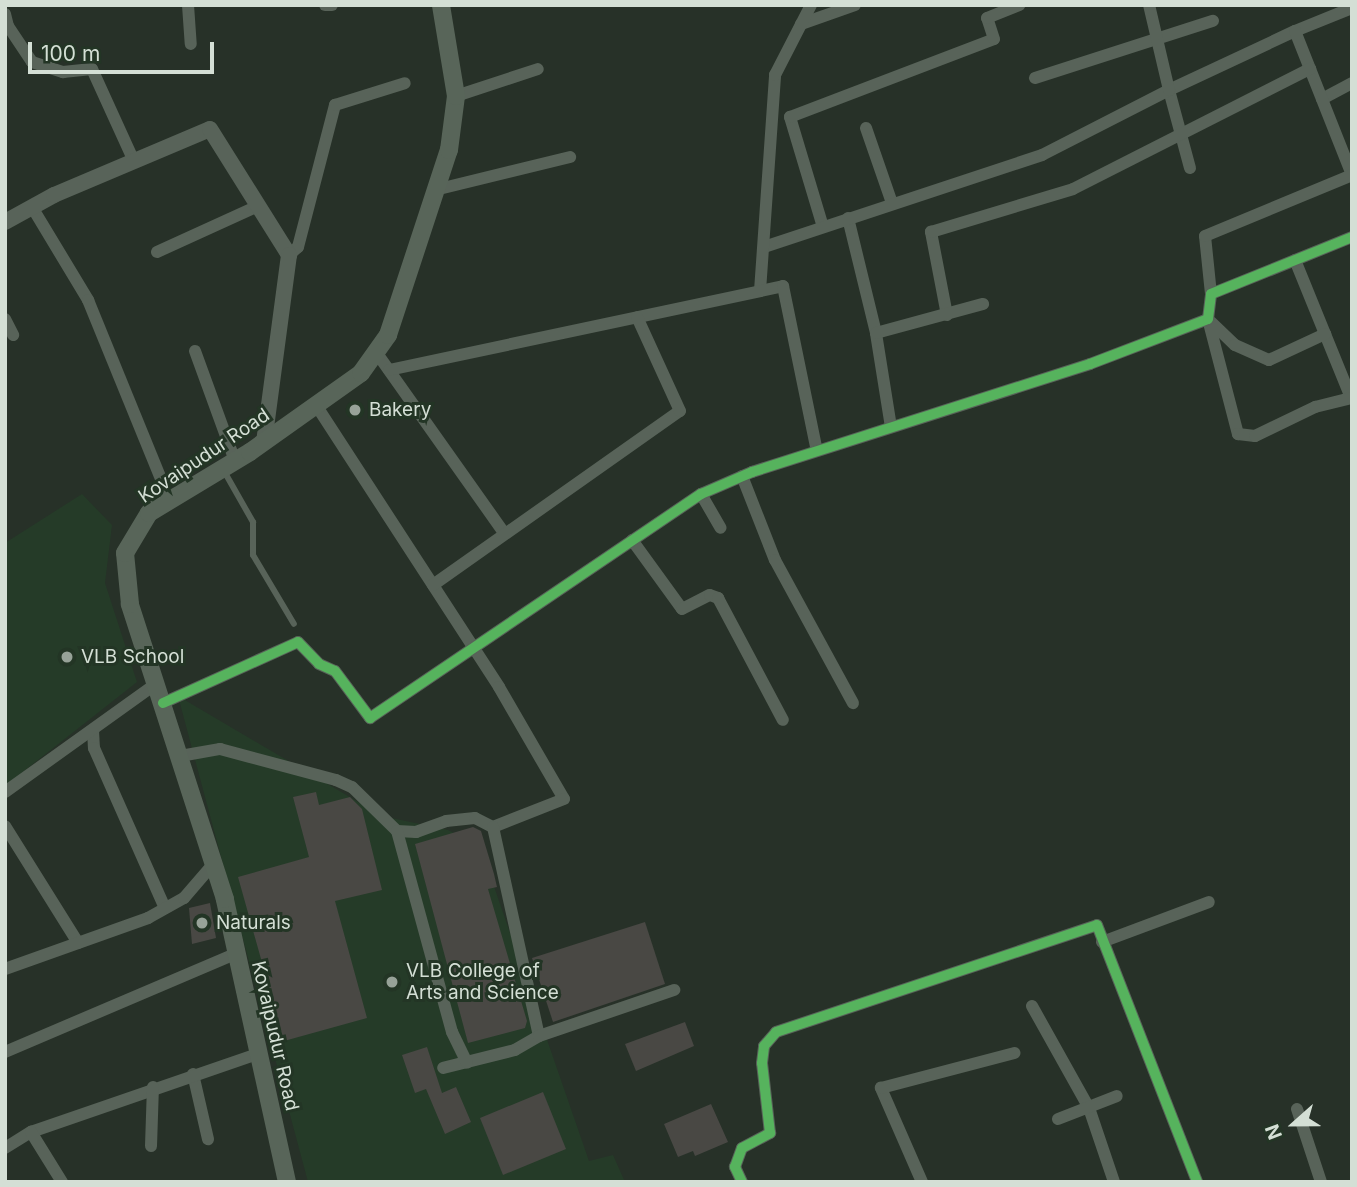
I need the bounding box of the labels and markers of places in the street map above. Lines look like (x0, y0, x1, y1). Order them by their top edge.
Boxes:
place label: Bakery (369, 399, 431, 421)
marker: Bakery (347, 402, 363, 418)
place label: VLB School (81, 646, 184, 668)
marker: VLB School (59, 649, 75, 665)
place label: Naturals (216, 912, 291, 934)
marker: Naturals (194, 915, 210, 931)
place label: VLB College of Arts and Science (406, 960, 559, 1004)
marker: VLB College of Arts and Science (384, 974, 400, 990)

